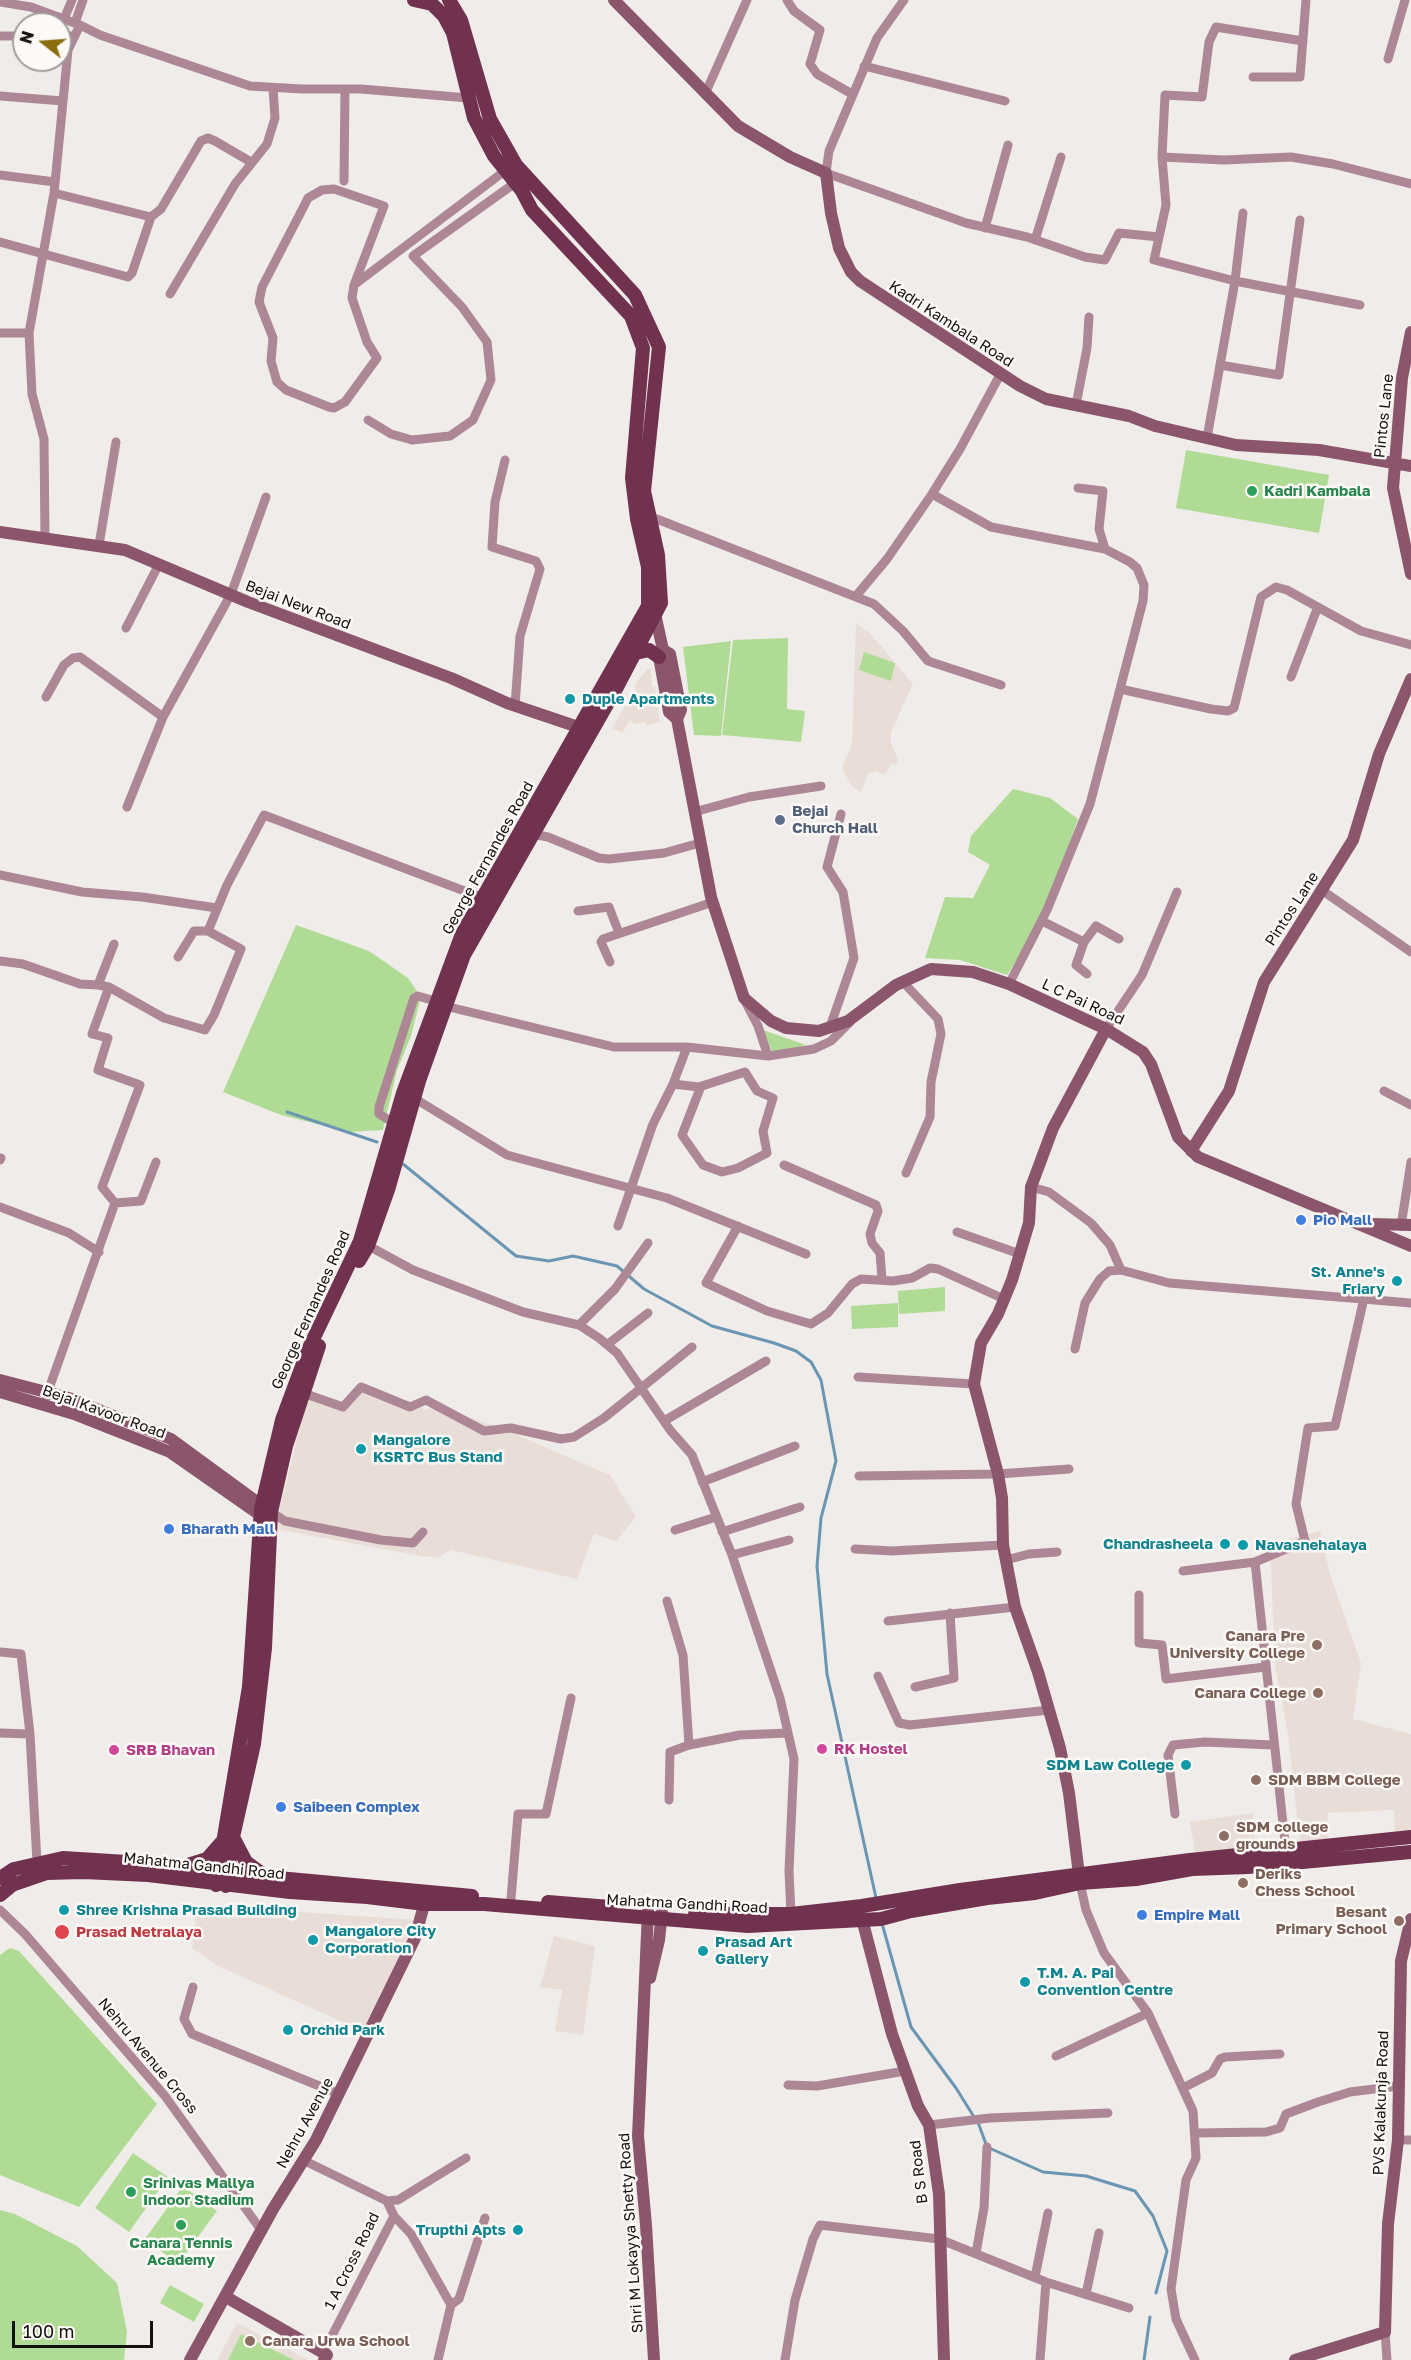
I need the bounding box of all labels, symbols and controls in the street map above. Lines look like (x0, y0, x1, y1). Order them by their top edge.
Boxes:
north arrow (12, 12, 72, 72)
text: N (15, 29, 38, 46)
street label: Kadri Kambala Road (885, 277, 1017, 371)
street label: Pintos Lane (1371, 373, 1397, 459)
place label: Kadri Kambala (1264, 482, 1371, 500)
marker: Kadri Kambala (1245, 484, 1259, 498)
street label: Bejai New Road (243, 577, 353, 633)
place label: Duple Apartments (582, 690, 715, 708)
marker: Duple Apartments (563, 692, 577, 706)
street label: George Fernandes Road (438, 778, 538, 938)
place label: Bejai Church Hall (792, 802, 878, 837)
marker: Bejai Church Hall (773, 813, 787, 827)
street label: Pintos Lane (1261, 869, 1323, 949)
street label: L C Pai Road (1039, 975, 1127, 1029)
place label: Pio Mall (1313, 1211, 1372, 1229)
marker: Pio Mall (1294, 1213, 1308, 1227)
street label: George Fernandes Road (268, 1228, 354, 1392)
place label: St. Anne's Friary (1311, 1263, 1385, 1298)
marker: St. Anne's Friary (1390, 1274, 1404, 1288)
street label: Bejai Kavoor Road (40, 1381, 168, 1443)
place label: Mangalore KSRTC Bus Stand (373, 1431, 502, 1466)
marker: Mangalore KSRTC Bus Stand (354, 1442, 368, 1456)
place label: Bharath Mall (181, 1520, 275, 1538)
marker: Bharath Mall (162, 1522, 176, 1536)
place label: Chandrasheela (1103, 1535, 1213, 1553)
place label: Navasnehalaya (1255, 1536, 1367, 1554)
marker: Chandrasheela (1218, 1537, 1232, 1551)
marker: Navasnehalaya (1236, 1538, 1250, 1552)
place label: Canara Pre University College (1170, 1627, 1305, 1662)
marker: Canara Pre University College (1310, 1638, 1324, 1652)
place label: Canara College (1194, 1684, 1306, 1702)
marker: Canara College (1311, 1686, 1325, 1700)
place label: RK Hostel (834, 1740, 908, 1758)
place label: SRB Bhavan (126, 1741, 215, 1759)
marker: RK Hostel (815, 1742, 829, 1756)
marker: SRB Bhavan (107, 1743, 121, 1757)
place label: SDM Law College (1046, 1756, 1174, 1774)
marker: SDM Law College (1179, 1758, 1193, 1772)
place label: SDM BBM College (1268, 1771, 1401, 1789)
marker: SDM BBM College (1249, 1773, 1263, 1787)
place label: Saibeen Complex (293, 1798, 420, 1816)
marker: Saibeen Complex (274, 1800, 288, 1814)
place label: SDM college grounds (1236, 1818, 1328, 1853)
marker: SDM college grounds (1217, 1829, 1231, 1843)
street label: Mahatma Gandhi Road (123, 1849, 285, 1883)
place label: Deriks Chess School (1255, 1865, 1355, 1900)
marker: Deriks Chess School (1236, 1876, 1250, 1890)
street label: Mahatma Gandhi Road (606, 1891, 768, 1917)
place label: Shree Krishna Prasad Building (76, 1901, 297, 1919)
marker: Shree Krishna Prasad Building (57, 1903, 71, 1917)
place label: Besant Primary School (1275, 1903, 1387, 1938)
place label: Empire Mall (1154, 1906, 1240, 1924)
marker: Empire Mall (1135, 1908, 1149, 1922)
marker: Besant Primary School (1392, 1914, 1406, 1928)
place label: Mangalore City Corporation (325, 1922, 436, 1957)
marker: Prasad Netralaya (53, 1923, 71, 1941)
place label: Prasad Netralaya (76, 1923, 202, 1941)
marker: Mangalore City Corporation (306, 1933, 320, 1947)
place label: Prasad Art Gallery (715, 1933, 792, 1968)
marker: Prasad Art Gallery (696, 1944, 710, 1958)
place label: T.M. A. Pai Convention Centre (1037, 1964, 1173, 1999)
marker: T.M. A. Pai Convention Centre (1018, 1975, 1032, 1989)
street label: Nehru Avenue Cross (94, 1994, 202, 2118)
place label: Orchid Park (300, 2021, 385, 2039)
marker: Orchid Park (281, 2023, 295, 2037)
street label: PVS Kalakunja Road (1369, 2030, 1393, 2176)
street label: Nehru Avenue (273, 2074, 337, 2172)
street label: Shri M Lokayya Shetty Road (615, 2132, 647, 2334)
street label: B S Road (906, 2139, 932, 2205)
place label: Srinivas Mallya Indoor Stadium (143, 2174, 255, 2209)
marker: Srinivas Mallya Indoor Stadium (124, 2185, 138, 2199)
street label: 1 A Cross Road (321, 2209, 383, 2313)
marker: Canara Tennis Academy (174, 2218, 188, 2232)
place label: Trupthi Apts (416, 2221, 506, 2239)
marker: Trupthi Apts (511, 2223, 525, 2237)
place label: Canara Tennis Academy (129, 2234, 233, 2269)
scale bar (15, 2309, 156, 2347)
text: 100 m (23, 2320, 74, 2342)
place label: Canara Urwa School (262, 2332, 410, 2350)
marker: Canara Urwa School (243, 2334, 257, 2348)

